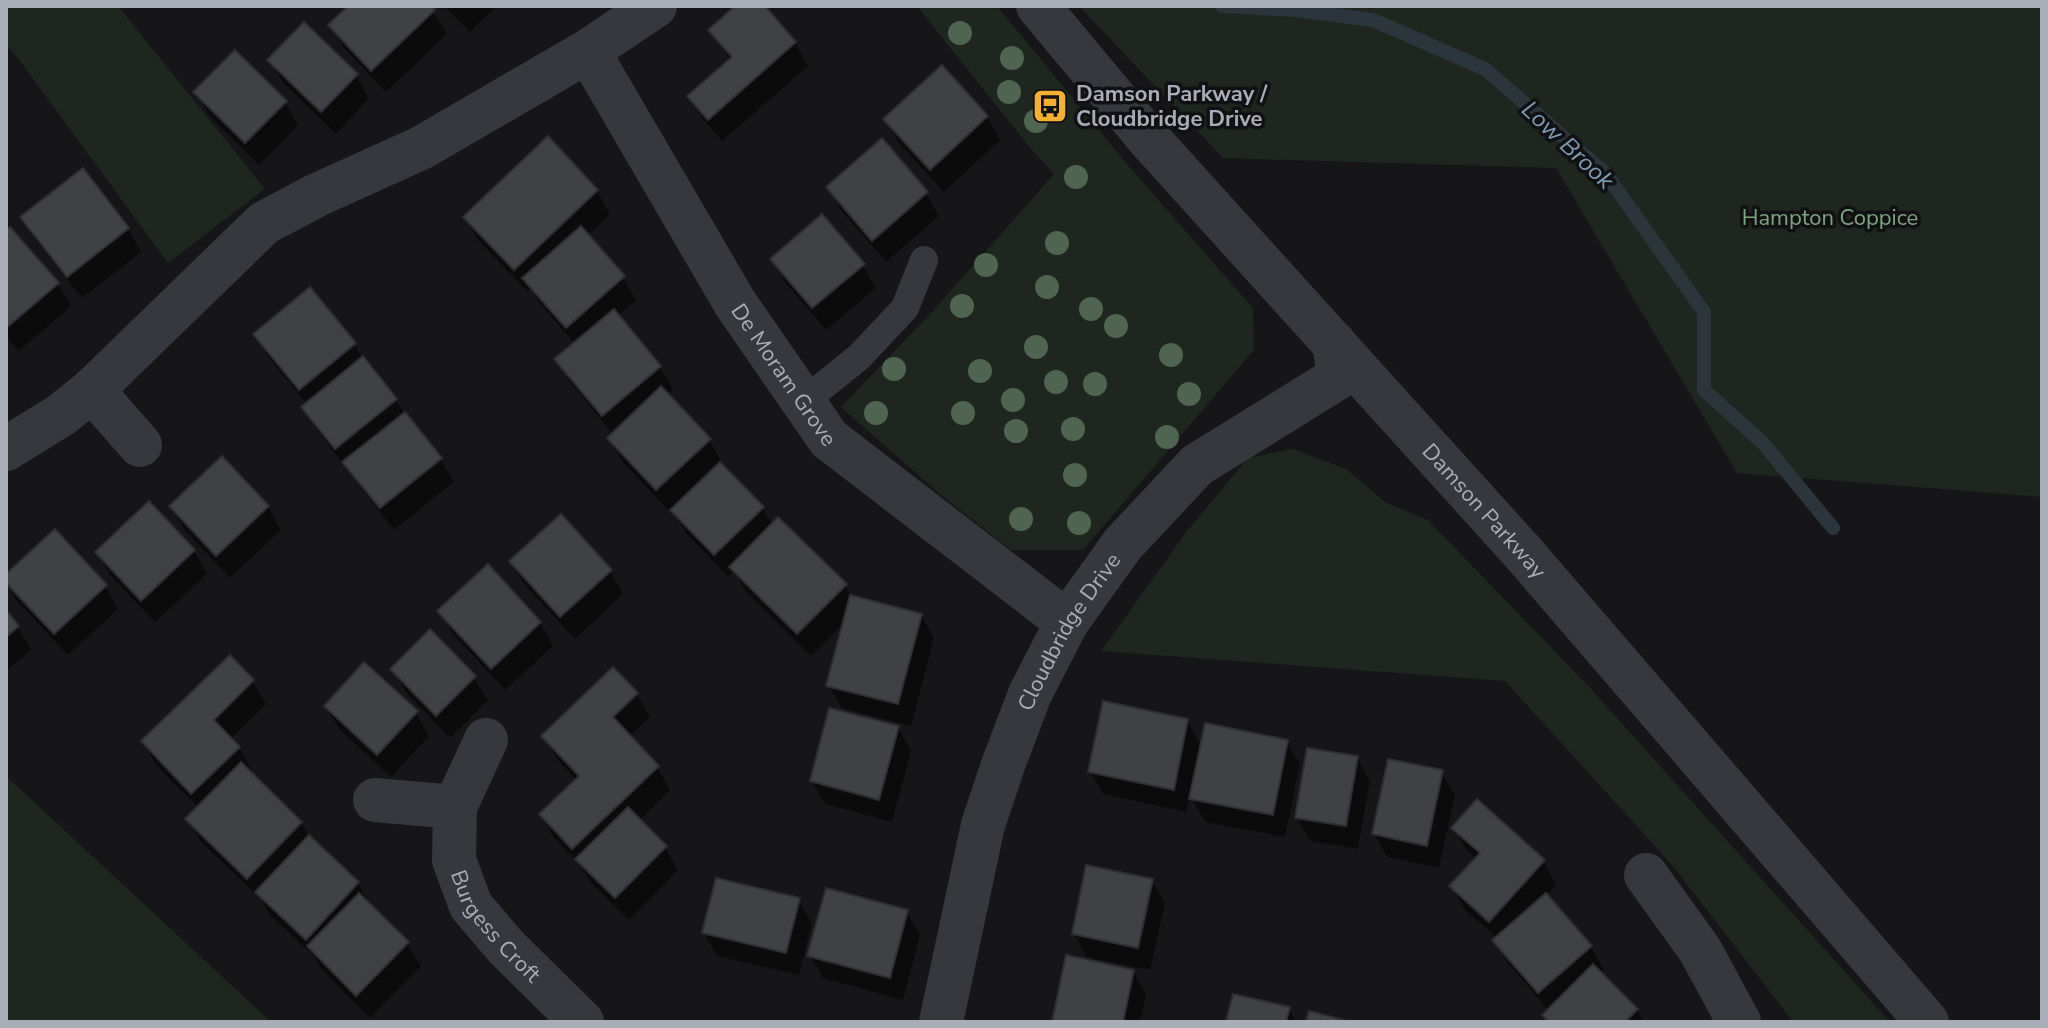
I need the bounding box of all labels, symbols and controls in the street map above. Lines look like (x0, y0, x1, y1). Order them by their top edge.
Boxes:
place label: Damson Parkway / Cloudbridge Drive (1076, 79, 1268, 134)
bus stop icon: Damson Parkway / Cloudbridge Drive (1031, 87, 1069, 125)
water label: Low Brook (1515, 94, 1622, 197)
park label: Hampton Coppice (1742, 203, 1918, 233)
street label: De Moram Grove (724, 298, 843, 452)
street label: Damson Parkway (1415, 437, 1553, 586)
street label: Cloudbridge Drive (1011, 547, 1128, 715)
street label: Burgess Croft (443, 866, 547, 990)

